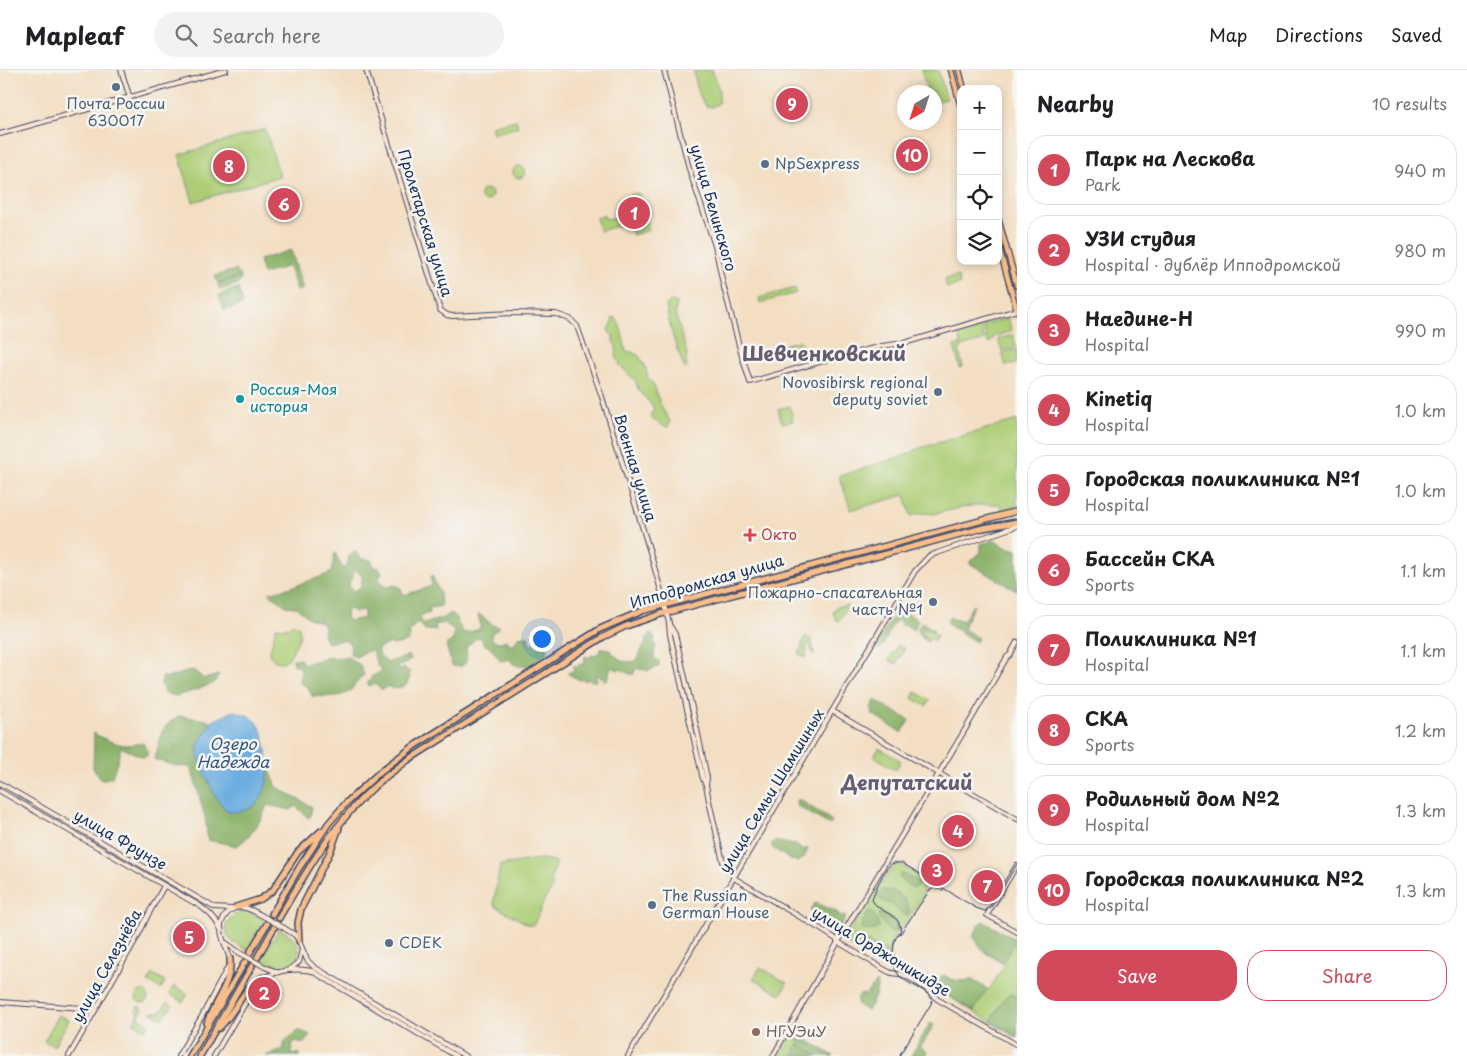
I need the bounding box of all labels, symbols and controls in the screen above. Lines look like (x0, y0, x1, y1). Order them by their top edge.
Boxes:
search box (154, 12, 504, 57)
text: Mapleaf (25, 17, 124, 53)
icon: search (172, 21, 200, 49)
text: Search here (212, 21, 321, 49)
text: Map (1209, 21, 1247, 48)
text: Directions (1275, 21, 1363, 48)
text: Saved (1391, 21, 1442, 48)
marker: Почта России 630017 (110, 81, 122, 93)
pin: 9 (776, 85, 808, 123)
north arrow (897, 85, 942, 130)
map controls (957, 85, 1002, 265)
button: + (957, 85, 1002, 130)
text: Nearby (1037, 87, 1114, 119)
place label: Почта России 630017 (67, 91, 165, 131)
text: 10 results (1372, 91, 1447, 115)
button: − (957, 130, 1002, 175)
pin: 10 (896, 136, 928, 174)
street label: улица Белинского (685, 141, 744, 274)
text: Парк на Лескова (1085, 144, 1255, 172)
street label: Пролетарская улица (393, 146, 460, 300)
pin: 8 (213, 147, 245, 185)
place label: NpSexpress (775, 151, 860, 174)
marker: NpSexpress (759, 158, 771, 170)
text: 1 (1050, 158, 1058, 182)
text: 940 m (1394, 158, 1446, 182)
text: Park (1085, 172, 1121, 196)
button: locate (957, 175, 1002, 220)
pin: 6 (268, 185, 300, 223)
pin: 1 (618, 194, 650, 232)
button: layers (957, 220, 1002, 265)
text: УЗИ студия (1085, 224, 1196, 252)
text: 2 (1048, 238, 1060, 262)
text: 980 m (1394, 238, 1446, 262)
text: Hospital · дублёр Ипподромской (1085, 252, 1341, 276)
text: Наедине-Н (1085, 304, 1193, 332)
text: 3 (1049, 318, 1059, 342)
text: 990 m (1395, 318, 1446, 342)
text: Hospital (1085, 332, 1149, 356)
district label: Шевченковский (742, 338, 906, 368)
place label: Novosibirsk regional deputy soviet (782, 370, 928, 410)
place label: Россия-Моя история (250, 377, 337, 417)
text: Kinetiq (1085, 384, 1152, 412)
marker: Novosibirsk regional deputy soviet (932, 386, 944, 398)
marker: Россия-Моя история (234, 393, 246, 405)
text: 4 (1049, 398, 1059, 422)
text: 1.0 km (1395, 398, 1446, 422)
street label: Военная улица (609, 411, 664, 525)
text: Hospital (1085, 412, 1149, 436)
text: Городская поликлиника №1 (1085, 464, 1360, 492)
text: 5 (1049, 478, 1059, 502)
text: 1.0 km (1395, 478, 1446, 502)
text: Hospital (1085, 492, 1149, 516)
place label: Окто (761, 522, 797, 545)
marker: Окто (743, 528, 757, 542)
text: Бассейн СКА (1085, 544, 1215, 572)
street label: Ипподромская улица (627, 547, 787, 614)
text: 6 (1048, 558, 1060, 582)
text: 1.1 km (1400, 558, 1446, 582)
text: Sports (1085, 572, 1134, 596)
place label: Пожарно-спасательная часть №1 (748, 580, 923, 620)
marker: Пожарно-спасательная часть №1 (927, 596, 939, 608)
text: Поликлиника №1 (1085, 624, 1257, 652)
your location (529, 626, 555, 652)
text: 7 (1049, 638, 1059, 662)
text: 1.1 km (1400, 638, 1446, 662)
text: Hospital (1085, 652, 1149, 676)
street label: улица Семьи Шамшиных (712, 704, 829, 877)
text: СКА (1085, 704, 1128, 732)
text: 8 (1049, 718, 1059, 742)
text: 1.2 km (1395, 718, 1446, 742)
water label: Озеро Надежда (197, 731, 270, 773)
text: Sports (1085, 732, 1134, 756)
district label: Депутатский (840, 767, 973, 797)
text: Родильный дом №2 (1085, 784, 1280, 812)
text: 9 (1049, 798, 1059, 822)
text: 1.3 km (1396, 798, 1446, 822)
street label: улица Фрунзе (70, 803, 172, 875)
pin: 4 (942, 812, 974, 850)
text: Hospital (1085, 812, 1149, 836)
pin: 3 (921, 851, 953, 889)
text: Городская поликлиника №2 (1085, 864, 1364, 892)
pin: 7 (971, 867, 1003, 905)
text: 10 (1044, 878, 1064, 902)
text: 1.3 km (1396, 878, 1446, 902)
place label: The Russian German House (662, 883, 769, 923)
text: Hospital (1085, 892, 1149, 916)
marker: The Russian German House (646, 899, 658, 911)
street label: улица Орджоникидзе (808, 900, 956, 1001)
street label: улица Селезнёва (65, 904, 147, 1026)
pin: 5 (173, 918, 205, 956)
place label: CDEK (399, 930, 442, 953)
marker: CDEK (383, 937, 395, 949)
button: Save (1037, 950, 1237, 1001)
button: Share (1247, 950, 1447, 1001)
pin: 2 (248, 974, 280, 1012)
place label: НГУЭиУ (766, 1019, 826, 1042)
marker: НГУЭиУ (750, 1026, 762, 1038)

